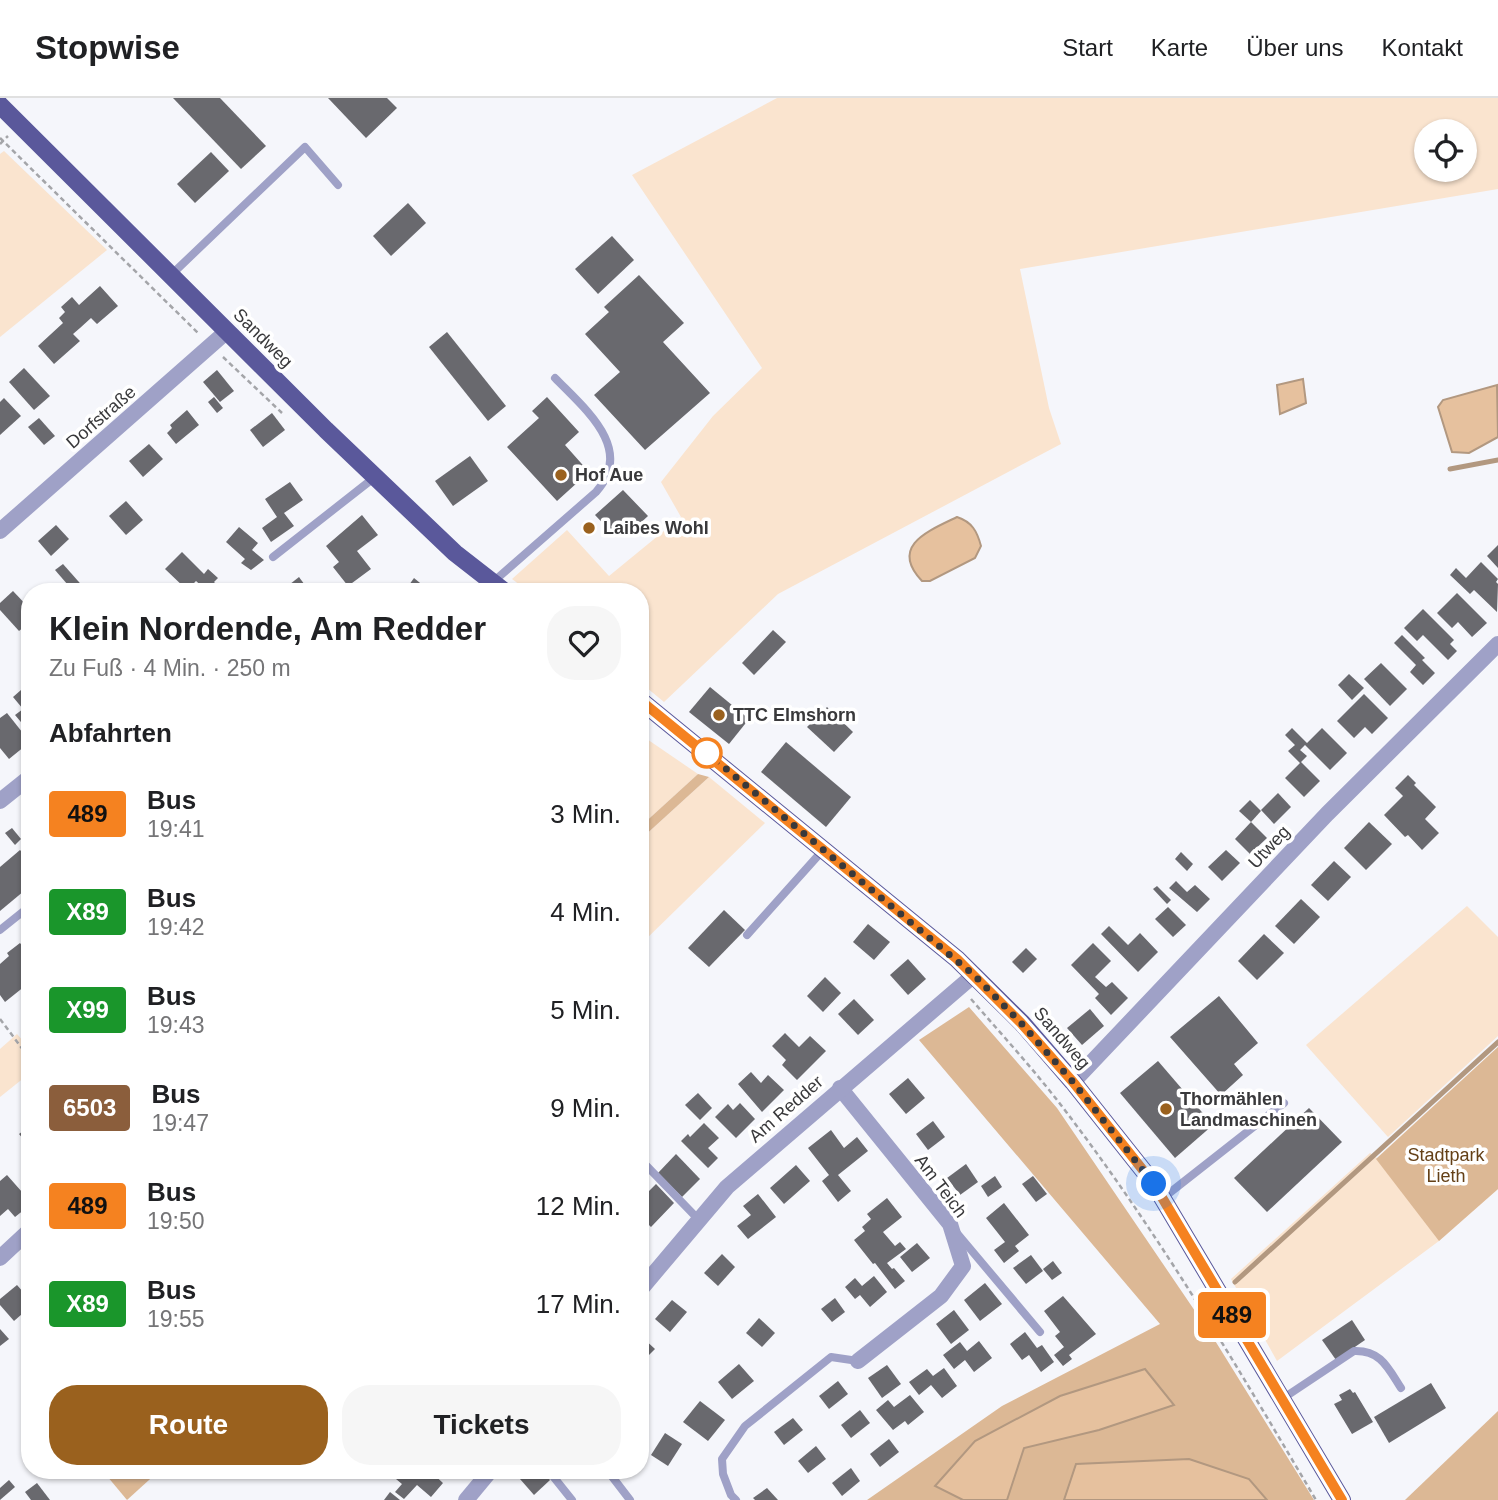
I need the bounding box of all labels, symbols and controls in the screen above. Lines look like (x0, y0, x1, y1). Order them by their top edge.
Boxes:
text: Stopwise (35, 29, 180, 66)
text: Start (1062, 34, 1113, 61)
text: Karte (1151, 34, 1208, 61)
text: Über uns (1246, 34, 1344, 61)
text: Kontakt (1382, 34, 1463, 61)
map controls (1414, 119, 1477, 182)
button: locate (1414, 119, 1477, 182)
street label: Sandweg (229, 304, 297, 372)
street label: Dorfstraße (62, 382, 140, 452)
place label: Hof Aue (575, 465, 643, 485)
marker: Hof Aue (553, 467, 569, 483)
place label: Laibes Wohl (603, 518, 709, 538)
marker: Laibes Wohl (581, 520, 597, 536)
button: heart (547, 606, 621, 680)
text: Klein Nordende, Am Redder (49, 610, 486, 647)
text: Zu Fuß · 4 Min. · 250 m (49, 655, 291, 681)
place label: TTC Elmshorn (733, 705, 856, 725)
marker: TTC Elmshorn (711, 707, 727, 723)
text: Abfahrten (49, 718, 172, 748)
unlabelled marker (692, 738, 722, 768)
text: Bus (147, 785, 196, 815)
text: 3 Min. (550, 799, 621, 829)
text: 489 (67, 800, 108, 827)
text: 19:41 (147, 816, 205, 842)
street label: Utweg (1244, 822, 1294, 872)
text: Bus (147, 883, 196, 913)
text: 4 Min. (550, 897, 621, 927)
text: X89 (66, 898, 109, 925)
text: 19:42 (147, 914, 205, 940)
text: Bus (147, 981, 196, 1011)
text: 5 Min. (550, 995, 621, 1025)
text: X99 (66, 996, 109, 1023)
street label: Sandweg (1030, 1003, 1094, 1073)
text: 19:43 (147, 1012, 205, 1038)
street label: Am Redder (745, 1072, 827, 1146)
text: Bus (151, 1079, 201, 1109)
place label: Thormählen Landmaschinen (1180, 1089, 1317, 1130)
text: 9 Min. (550, 1093, 621, 1123)
text: 6503 (63, 1094, 116, 1121)
marker: Thormählen Landmaschinen (1158, 1101, 1174, 1117)
text: 19:47 (151, 1110, 209, 1136)
park label: Stadtpark Lieth (1407, 1145, 1486, 1186)
street label: Am Teich (911, 1151, 971, 1221)
your location (1136, 1166, 1171, 1201)
text: Bus (147, 1177, 196, 1207)
text: 12 Min. (536, 1191, 621, 1221)
text: 489 (67, 1192, 108, 1219)
text: 19:50 (147, 1208, 205, 1234)
text: Bus (147, 1275, 196, 1305)
text: 17 Min. (536, 1289, 621, 1319)
text: X89 (66, 1290, 109, 1317)
line badge: 489 (1192, 1292, 1272, 1338)
text: 489 (1212, 1301, 1252, 1328)
text: 19:55 (147, 1306, 205, 1332)
button: Route (49, 1385, 328, 1465)
button: Tickets (342, 1385, 621, 1465)

